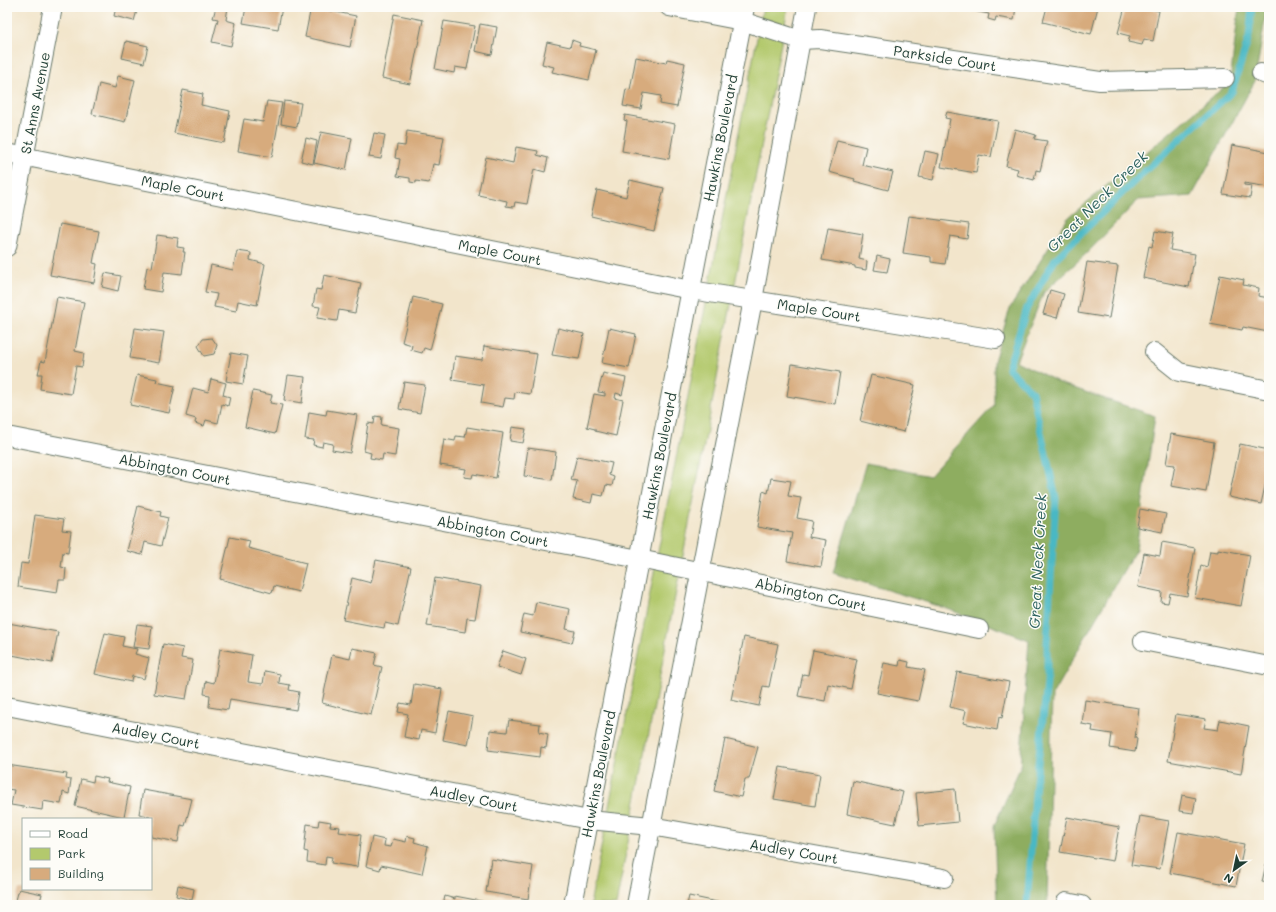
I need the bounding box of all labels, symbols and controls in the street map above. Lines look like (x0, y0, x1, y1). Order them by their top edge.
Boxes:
street label: Parkside Court (892, 40, 998, 76)
street label: St Anns Avenue (16, 50, 54, 156)
street label: Hawkins Boulevard (698, 73, 742, 203)
water label: Great Neck Creek (1042, 145, 1153, 256)
street label: Maple Court (140, 171, 226, 205)
street label: Maple Court (457, 235, 543, 269)
street label: Maple Court (776, 294, 862, 326)
street label: Hawkins Boulevard (637, 391, 681, 521)
street label: Abbington Court (117, 449, 233, 489)
water label: Great Neck Creek (1023, 492, 1051, 629)
street label: Abbington Court (435, 511, 551, 551)
street label: Abbington Court (753, 573, 869, 615)
street label: Hawkins Boulevard (576, 709, 620, 839)
street label: Audley Court (110, 717, 202, 753)
street label: Audley Court (428, 780, 520, 816)
legend (22, 818, 152, 890)
text: Road (58, 825, 88, 841)
street label: Audley Court (748, 834, 840, 868)
text: Park (58, 845, 85, 861)
north arrow (1214, 850, 1254, 890)
text: Building (58, 865, 104, 881)
text: N (1221, 870, 1236, 887)

